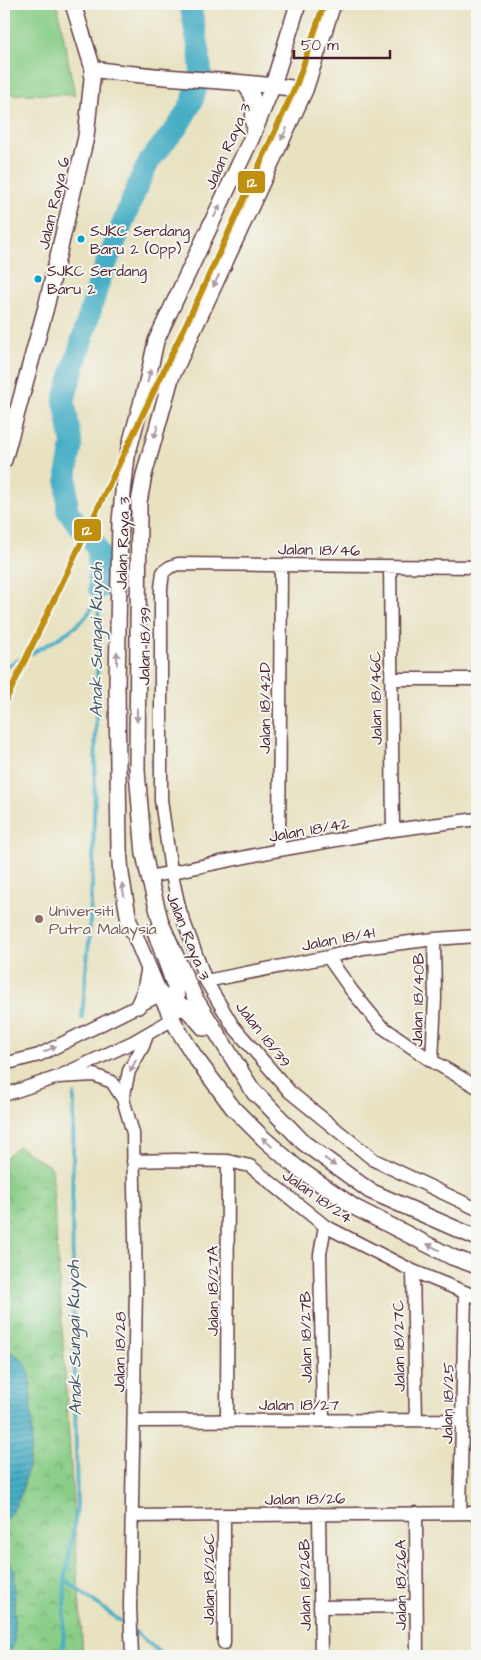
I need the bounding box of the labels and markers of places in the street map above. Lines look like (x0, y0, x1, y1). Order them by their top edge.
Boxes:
place label: SJKC Serdang Baru 2 (Opp) (90, 221, 190, 260)
marker: SJKC Serdang Baru 2 (Opp) (76, 234, 86, 244)
place label: SJKC Serdang Baru 2 (47, 261, 147, 300)
marker: SJKC Serdang Baru 2 (33, 274, 43, 284)
place label: Universiti Putra Malaysia (49, 900, 157, 941)
marker: Universiti Putra Malaysia (33, 913, 45, 925)

